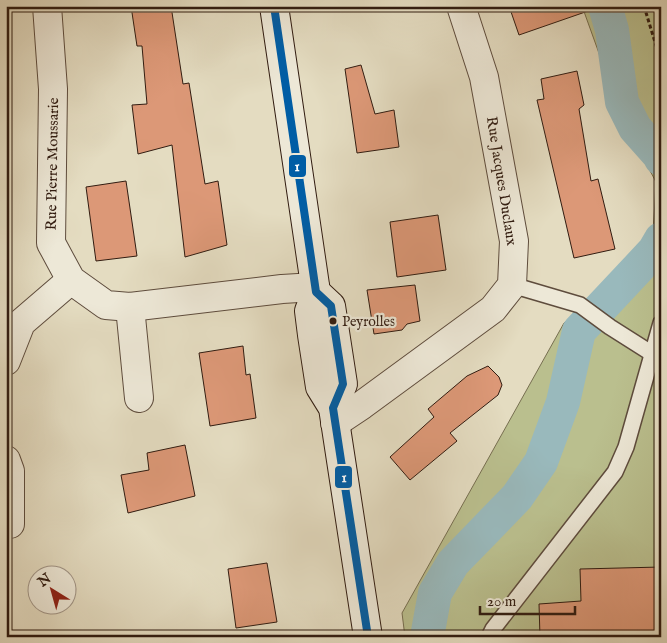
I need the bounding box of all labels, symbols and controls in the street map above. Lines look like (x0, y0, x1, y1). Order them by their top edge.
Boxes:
street label: Rue Pierre Moussarie (42, 97, 63, 231)
street label: Rue Jacques Duclaux (482, 115, 521, 248)
line badge: 1 (288, 154, 307, 178)
text: 1 (294, 158, 300, 176)
place label: Peyrolles (342, 313, 395, 331)
marker: Peyrolles (328, 316, 338, 326)
line badge: 1 (334, 465, 353, 489)
text: 1 (341, 469, 347, 487)
north arrow (28, 566, 78, 616)
text: N (34, 570, 55, 592)
scale bar (480, 583, 574, 615)
text: 20 m (487, 592, 517, 611)

